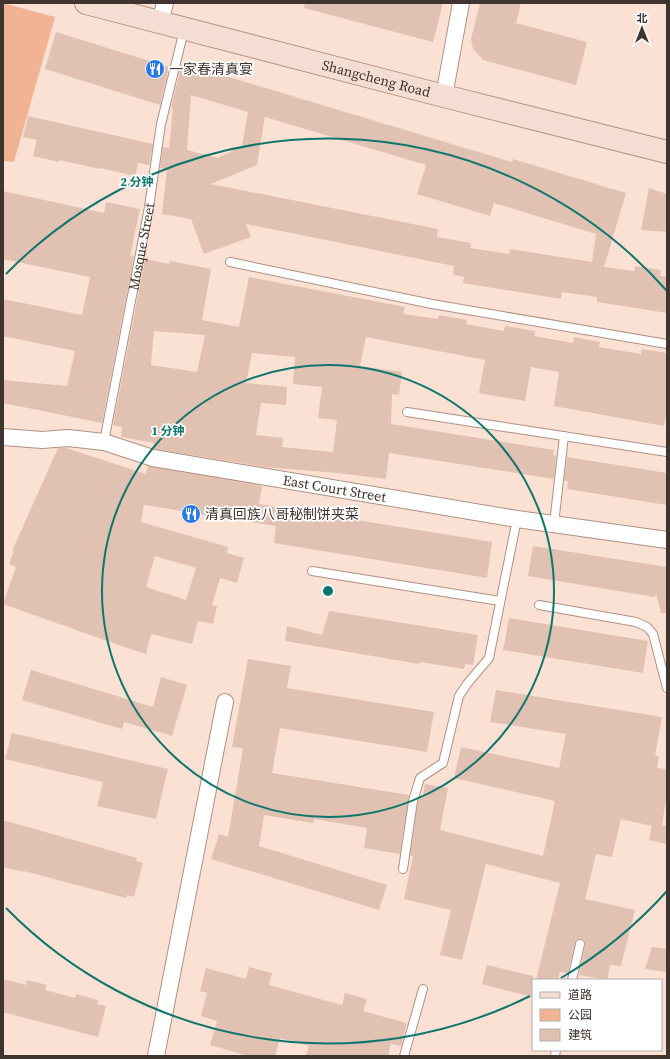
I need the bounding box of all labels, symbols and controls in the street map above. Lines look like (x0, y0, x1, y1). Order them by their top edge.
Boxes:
north arrow (622, 8, 662, 48)
text: 北 (637, 11, 648, 26)
street label: Shangcheng Road (320, 55, 433, 102)
restaurant icon: 一家春清真宴 (144, 58, 166, 80)
place label: 一家春清真宴 (169, 59, 253, 79)
text: 2 分钟 (120, 174, 154, 190)
street label: Mosque Street (123, 201, 160, 292)
text: 1 分钟 (151, 423, 185, 439)
street label: East Court Street (281, 470, 388, 507)
restaurant icon: 清真回族八哥秘制饼夹菜 (180, 503, 202, 525)
place label: 清真回族八哥秘制饼夹菜 (205, 504, 359, 524)
centre of rings (321, 584, 335, 598)
legend (532, 979, 662, 1051)
text: 道路 (568, 987, 592, 1003)
text: 公园 (568, 1007, 592, 1023)
text: 建筑 (568, 1027, 592, 1043)

